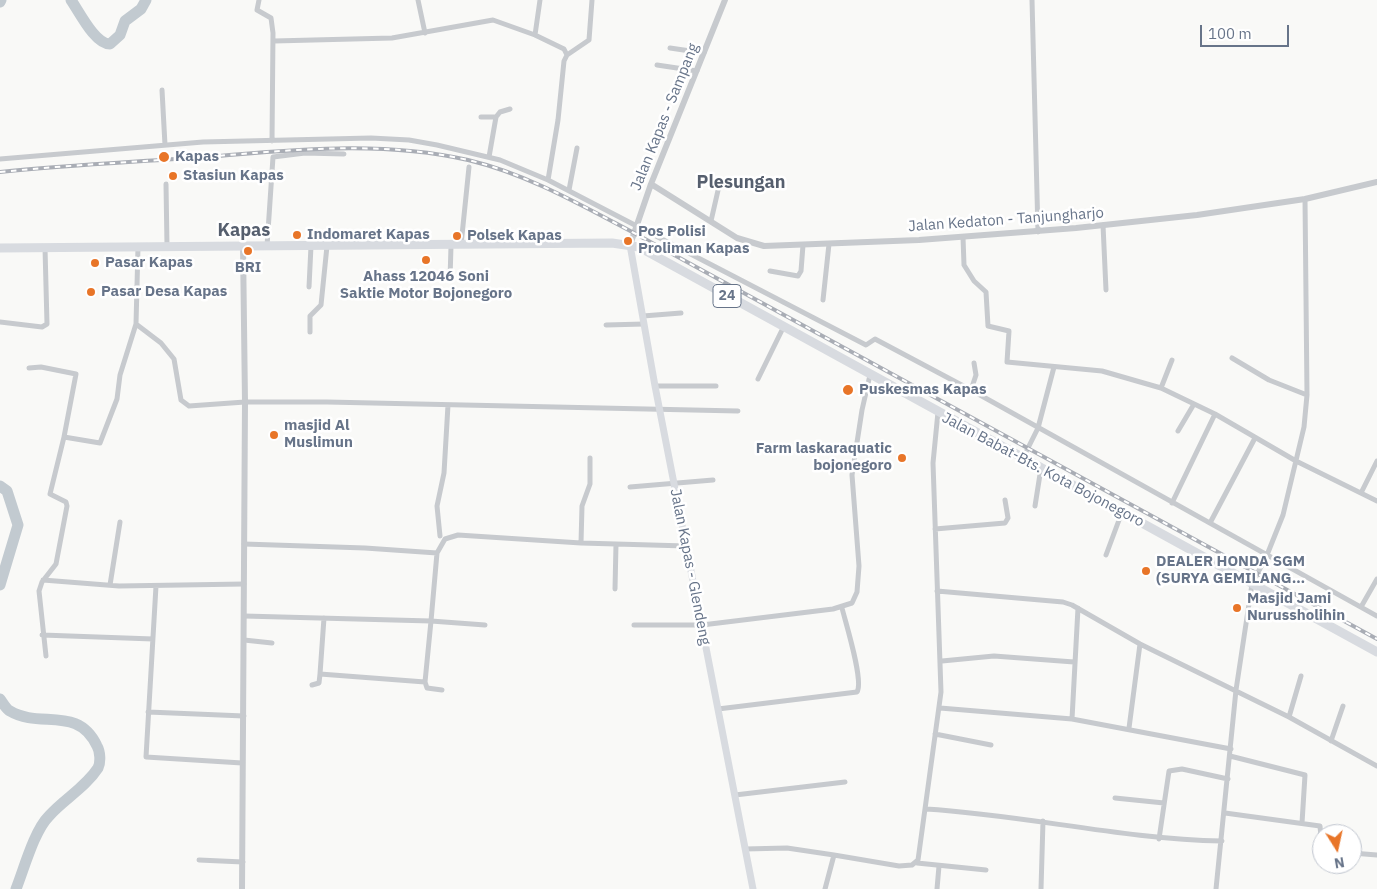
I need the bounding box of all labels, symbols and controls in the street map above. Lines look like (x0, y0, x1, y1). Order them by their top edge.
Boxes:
scale bar (1202, 15, 1291, 47)
text: 100 m (1208, 24, 1252, 43)
street label: Jalan Kapas - Sampang (627, 41, 703, 193)
place label: Kapas (175, 148, 219, 166)
marker: Kapas (157, 150, 171, 164)
place label: Stasiun Kapas (183, 167, 284, 185)
marker: Stasiun Kapas (167, 170, 179, 182)
district label: Plesungan (697, 172, 785, 194)
street label: Jalan Kedaton - Tanjungharjo (908, 204, 1104, 236)
district label: Kapas (218, 220, 270, 242)
place label: Pos Polisi Proliman Kapas (638, 223, 749, 258)
place label: Indomaret Kapas (307, 226, 430, 244)
place label: Polsek Kapas (467, 227, 562, 245)
marker: Indomaret Kapas (291, 229, 303, 241)
marker: Polsek Kapas (451, 230, 463, 242)
marker: Pos Polisi Proliman Kapas (622, 235, 634, 247)
marker: BRI (242, 245, 254, 257)
place label: Pasar Kapas (105, 254, 193, 272)
marker: Ahass 12046 Soni Saktie Motor Bojonegoro (420, 254, 432, 266)
marker: Pasar Kapas (89, 257, 101, 269)
place label: BRI (235, 259, 261, 277)
place label: Ahass 12046 Soni Saktie Motor Bojonegoro (340, 268, 512, 303)
place label: Pasar Desa Kapas (101, 283, 227, 301)
road number: 24 (713, 284, 741, 308)
marker: Pasar Desa Kapas (85, 286, 97, 298)
place label: Puskesmas Kapas (859, 381, 987, 399)
marker: Puskesmas Kapas (841, 383, 855, 397)
street label: Jalan Babat-Bts. Kota Bojonegoro (939, 409, 1147, 531)
place label: masjid Al Muslimun (284, 417, 353, 452)
marker: masjid Al Muslimun (268, 429, 280, 441)
place label: Farm laskaraquatic bojonegoro (756, 440, 892, 475)
marker: Farm laskaraquatic bojonegoro (896, 452, 908, 464)
street label: Jalan Kapas - Glendeng (666, 487, 714, 647)
place label: DEALER HONDA SGM (SURYA GEMILANG… (1156, 553, 1305, 588)
marker: DEALER HONDA SGM (SURYA GEMILANG… (1140, 565, 1152, 577)
place label: Masjid Jami Nurussholihin (1247, 590, 1345, 625)
marker: Masjid Jami Nurussholihin (1231, 602, 1243, 614)
north arrow (1312, 824, 1362, 874)
text: N (1333, 853, 1346, 873)

